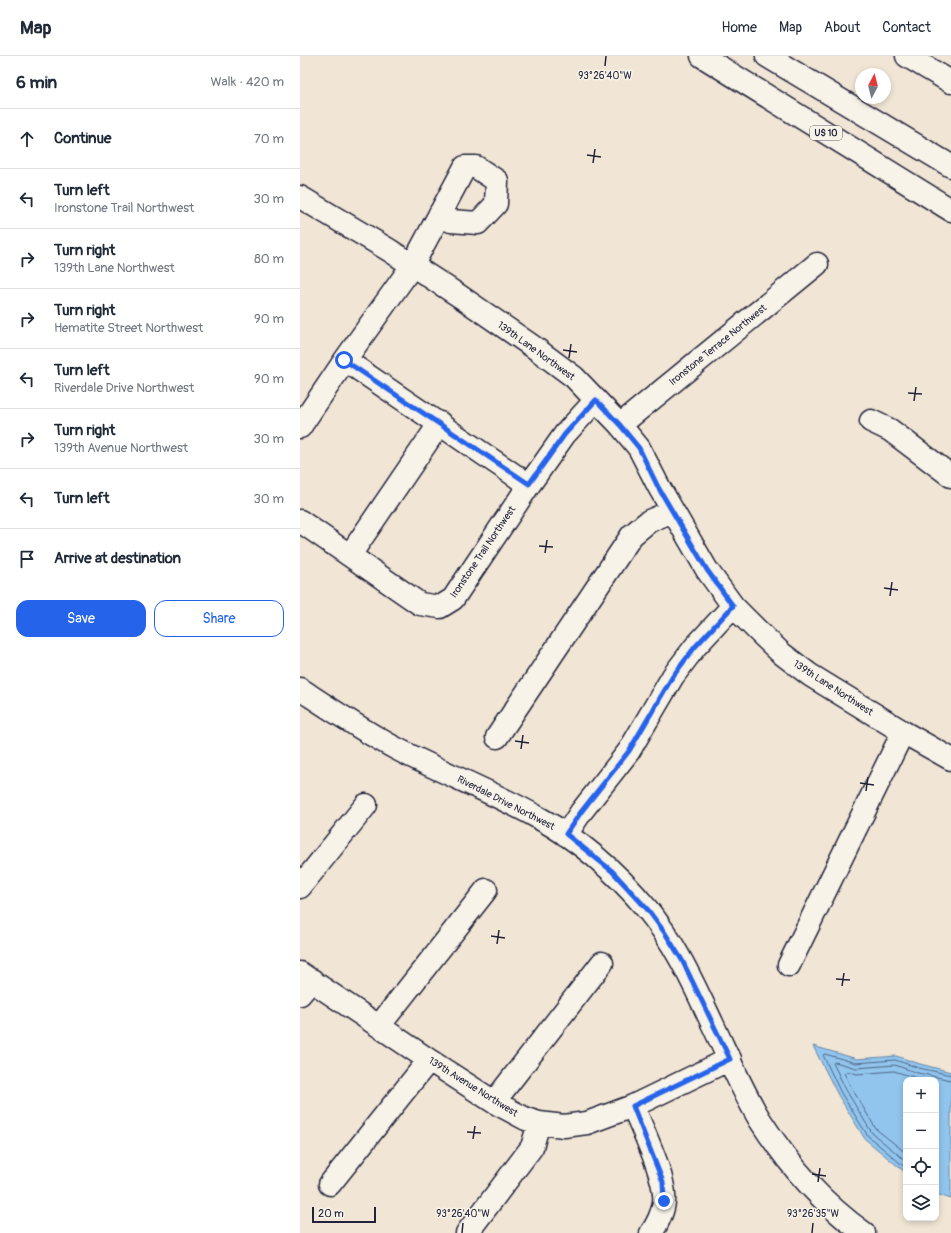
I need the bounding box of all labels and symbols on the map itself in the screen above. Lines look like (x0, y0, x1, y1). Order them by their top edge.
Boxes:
north arrow (855, 68, 891, 104)
text: 93°26'40"W (578, 70, 632, 82)
road number: US 10 (810, 126, 842, 140)
street label: Ironstone Terrace Northwest (667, 301, 770, 388)
street label: 139th Lane Northwest (495, 319, 578, 384)
route start (335, 351, 353, 369)
street label: Ironstone Trail Northwest (448, 503, 519, 600)
street label: 139th Lane Northwest (791, 658, 876, 719)
street label: Riverdale Drive Northwest (455, 773, 558, 833)
street label: 139th Avenue Northwest (426, 1055, 521, 1120)
route end (655, 1192, 673, 1210)
scale bar (312, 1205, 376, 1224)
text: 93°26'40"W (436, 1208, 490, 1220)
text: 93°26'35"W (787, 1208, 840, 1220)

